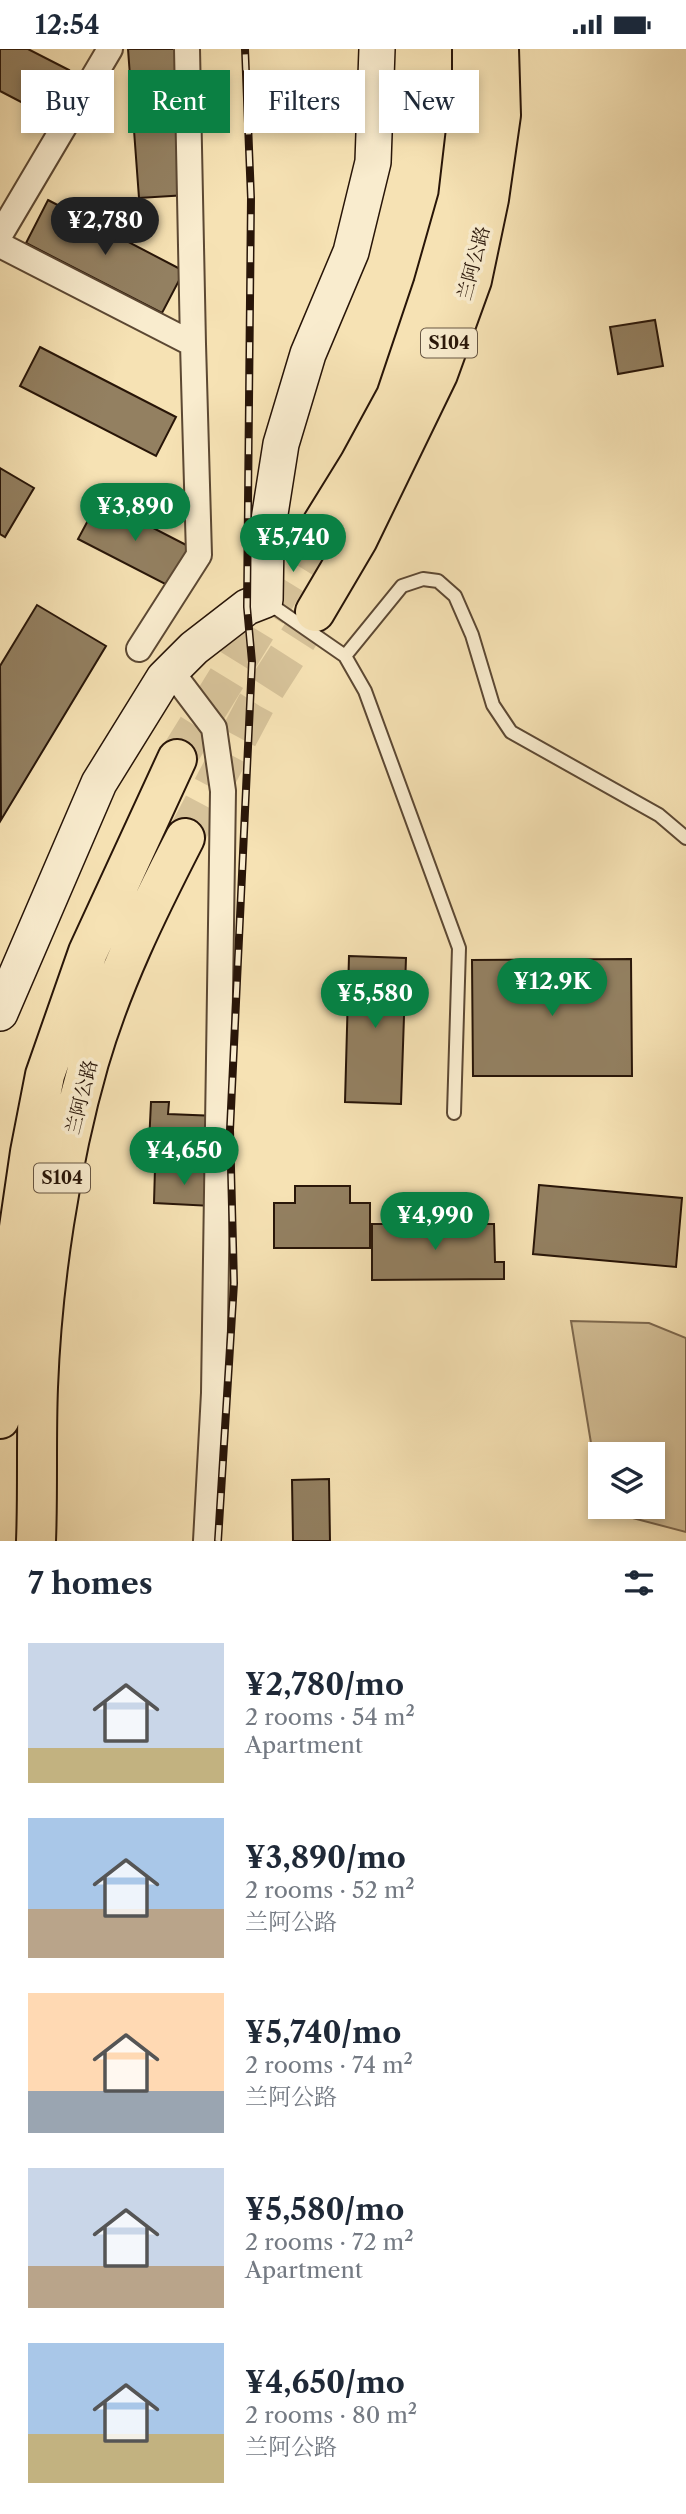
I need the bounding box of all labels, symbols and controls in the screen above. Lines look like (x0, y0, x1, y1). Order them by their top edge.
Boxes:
text: 12:54 (35, 9, 100, 41)
chip: Buy (21, 70, 114, 133)
chip: Rent (128, 70, 230, 133)
chip: Filters (244, 70, 365, 133)
chip: New (379, 70, 479, 133)
pin: ¥2,780 (48, 197, 162, 257)
text: ¥2,780 (67, 206, 143, 234)
street label: 兰阿公路 (453, 223, 494, 303)
road number: S104 (421, 329, 477, 357)
pin: ¥3,890 (78, 483, 192, 543)
text: ¥3,890 (96, 492, 174, 520)
pin: ¥5,740 (236, 515, 350, 574)
text: ¥5,740 (256, 523, 330, 551)
pin: ¥12.9K (495, 958, 609, 1018)
text: ¥12.9K (513, 967, 591, 995)
pin: ¥5,580 (318, 971, 432, 1030)
text: ¥5,580 (337, 979, 413, 1007)
street label: 兰阿公路 (61, 1057, 102, 1137)
pin: ¥4,650 (127, 1127, 241, 1187)
text: ¥4,650 (146, 1136, 222, 1164)
road number: S104 (34, 1163, 90, 1193)
pin: ¥4,990 (378, 1193, 492, 1252)
text: ¥4,990 (396, 1201, 474, 1229)
map controls (588, 1442, 665, 1519)
button: layers (588, 1442, 665, 1519)
icon: filters (620, 1564, 658, 1602)
text: 7 homes (28, 1565, 153, 1602)
text: ¥2,780/mo (245, 1666, 404, 1703)
icon: home (84, 1671, 168, 1755)
text: 2 rooms · 54 m² (245, 1703, 415, 1731)
text: Apartment (245, 1731, 363, 1759)
text: ¥3,890/mo (245, 1839, 406, 1876)
icon: home (84, 1846, 168, 1930)
text: 2 rooms · 52 m² (245, 1876, 415, 1904)
text: 兰阿公路 (245, 1908, 337, 1936)
text: ¥5,740/mo (245, 2014, 401, 2051)
icon: home (84, 2021, 168, 2105)
text: 2 rooms · 74 m² (245, 2051, 413, 2079)
text: 兰阿公路 (245, 2083, 337, 2111)
text: ¥5,580/mo (245, 2191, 404, 2228)
icon: home (84, 2196, 168, 2280)
text: 2 rooms · 72 m² (245, 2228, 414, 2256)
text: Apartment (245, 2256, 363, 2284)
text: ¥4,650/mo (245, 2364, 405, 2401)
icon: home (84, 2371, 168, 2455)
text: 2 rooms · 80 m² (245, 2401, 417, 2429)
text: 兰阿公路 (245, 2433, 337, 2461)

